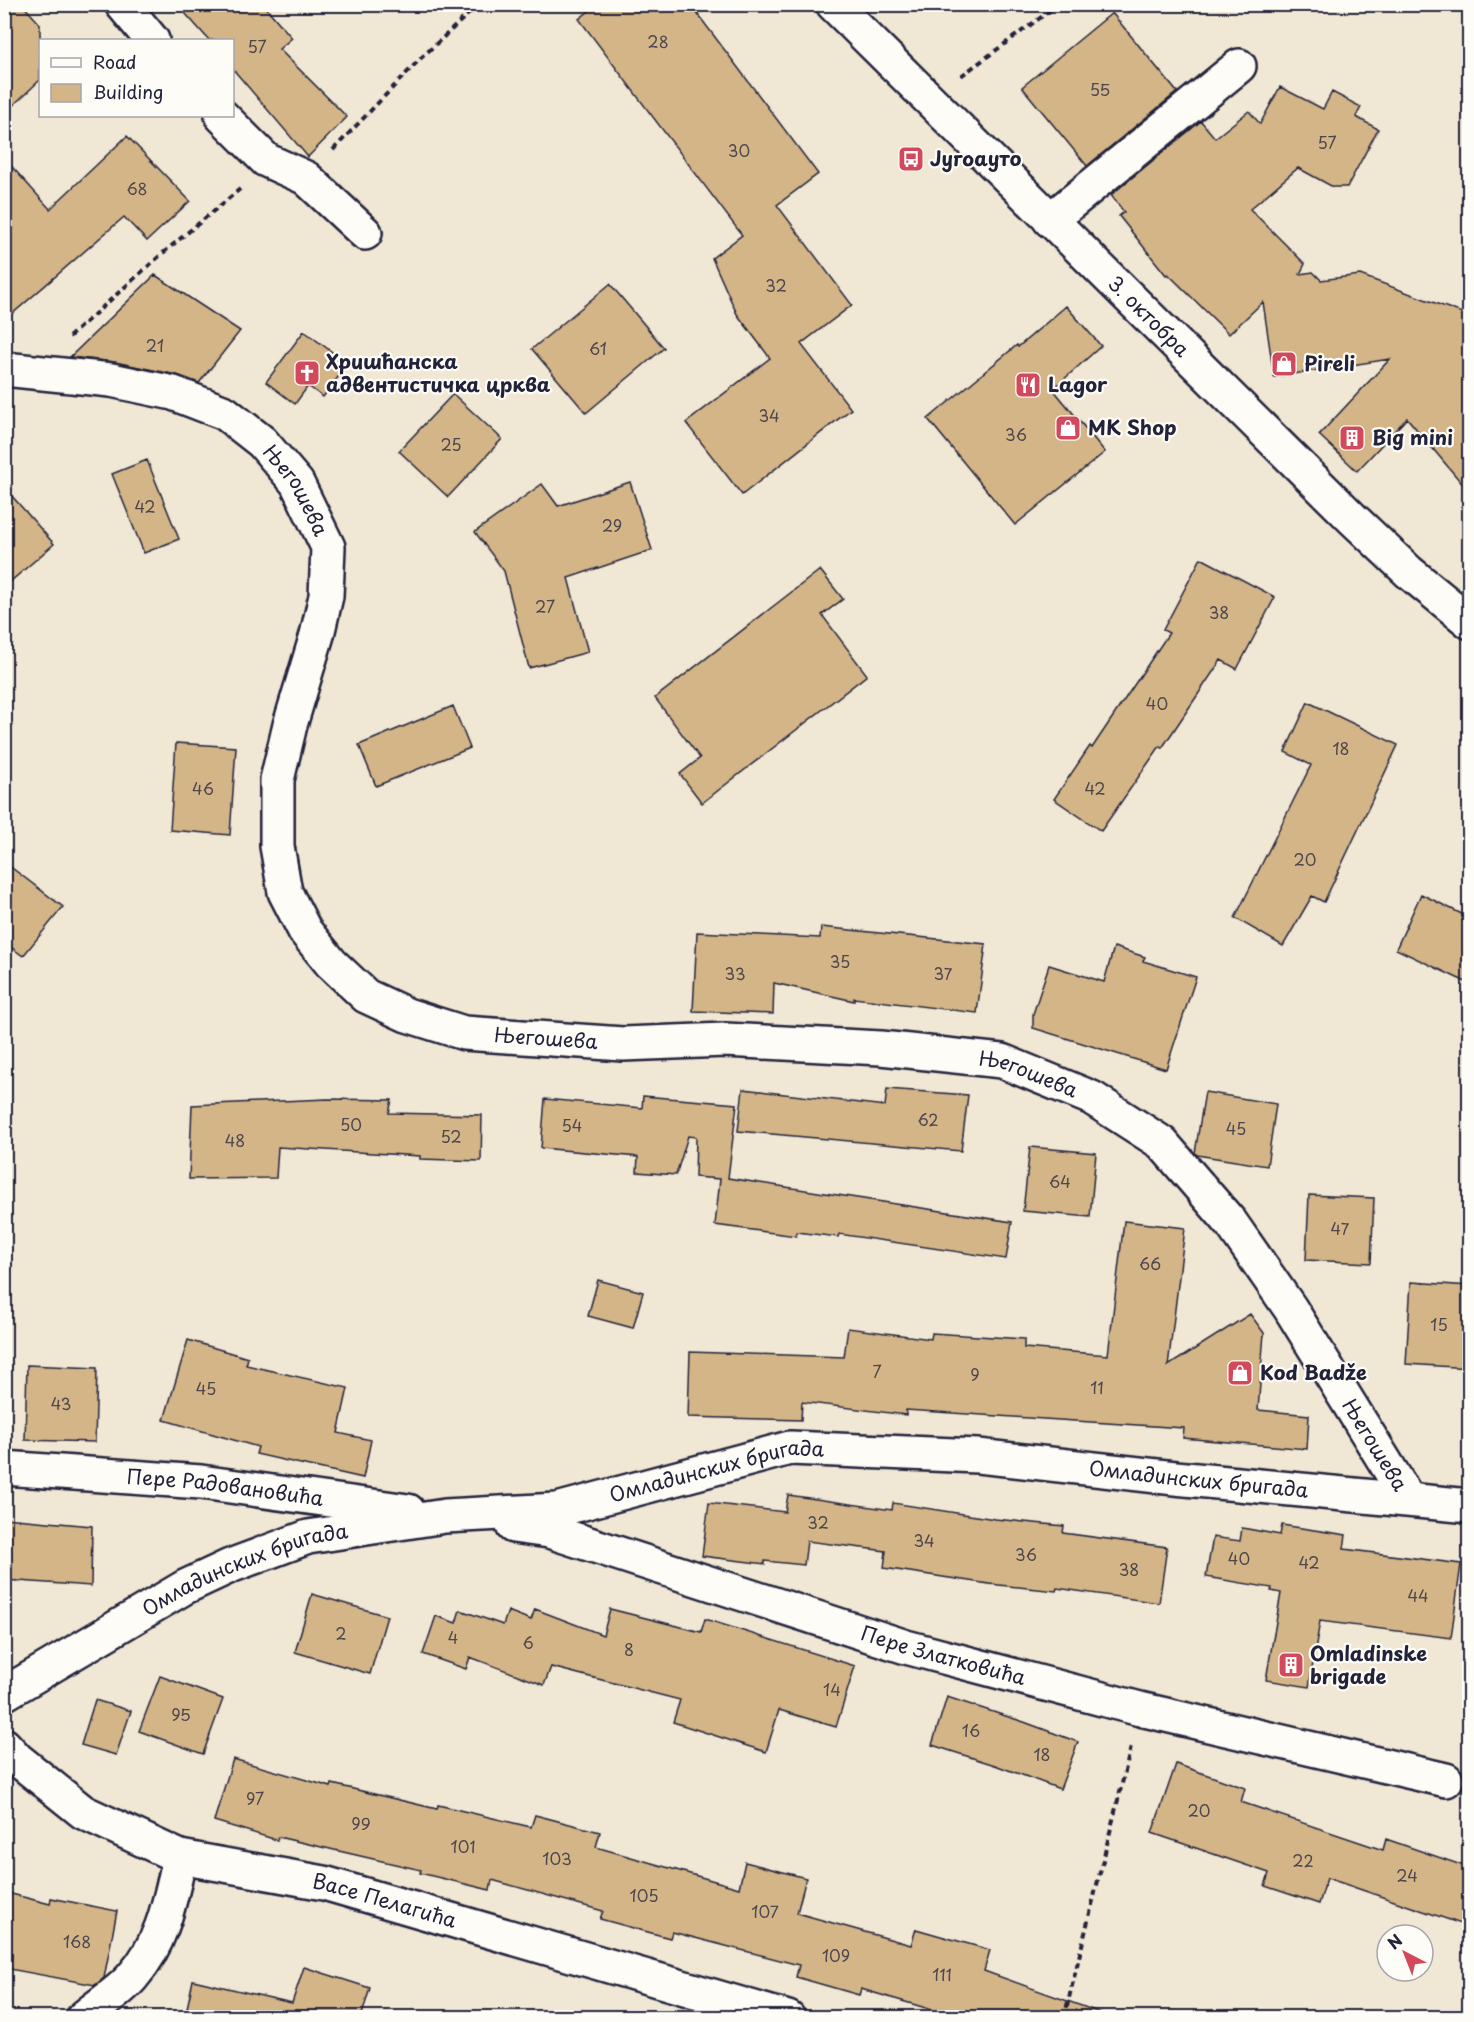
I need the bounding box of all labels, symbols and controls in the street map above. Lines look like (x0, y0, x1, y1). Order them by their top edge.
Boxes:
house number: 28 (647, 29, 669, 53)
house number: 57 (247, 34, 267, 58)
legend (39, 39, 234, 117)
text: Road (93, 48, 137, 75)
house number: 55 (1090, 77, 1110, 101)
text: Building (93, 78, 163, 105)
house number: 57 (1317, 130, 1337, 154)
house number: 30 (728, 138, 750, 162)
place label: Југоауто (930, 143, 1021, 173)
bus stop icon: Југоауто (896, 144, 926, 174)
house number: 68 (126, 176, 148, 200)
street label: 3. октобра (1102, 268, 1197, 364)
house number: 32 (765, 273, 787, 297)
house number: 21 (146, 333, 164, 357)
house number: 61 (589, 336, 607, 360)
place label: Хришћанска адвентистичка црква (326, 346, 551, 399)
place label: Pireli (1304, 348, 1355, 378)
shop icon: Pireli (1269, 349, 1299, 379)
church icon: Хришћанска адвентистичка црква (292, 358, 322, 388)
place label: Lagor (1048, 369, 1108, 399)
restaurant icon: Lagor (1013, 370, 1043, 400)
house number: 34 (758, 403, 780, 427)
place label: MK Shop (1088, 412, 1177, 442)
shop icon: MK Shop (1053, 413, 1083, 443)
house number: 36 (1005, 422, 1027, 446)
place label: Big mini (1372, 422, 1453, 452)
building icon: Big mini (1337, 423, 1367, 453)
house number: 25 (440, 432, 462, 456)
street label: Његошева (256, 437, 337, 541)
house number: 42 (134, 494, 156, 518)
house number: 29 (602, 513, 622, 537)
house number: 27 (535, 594, 555, 618)
house number: 38 (1209, 600, 1229, 624)
house number: 40 (1146, 691, 1168, 715)
house number: 18 (1332, 736, 1350, 760)
house number: 46 (192, 776, 214, 800)
house number: 42 (1084, 776, 1106, 800)
house number: 20 (1294, 847, 1316, 871)
house number: 35 (830, 949, 850, 973)
house number: 33 (724, 961, 746, 985)
house number: 37 (934, 961, 953, 985)
street label: Његошева (493, 1019, 599, 1056)
street label: Његошева (977, 1043, 1083, 1105)
house number: 62 (917, 1107, 939, 1131)
house number: 50 (340, 1112, 362, 1136)
house number: 54 (562, 1113, 582, 1137)
house number: 45 (1226, 1116, 1246, 1140)
house number: 52 (440, 1124, 462, 1148)
house number: 48 (225, 1128, 245, 1152)
house number: 64 (1049, 1169, 1071, 1193)
house number: 47 (1331, 1216, 1350, 1240)
house number: 66 (1139, 1251, 1161, 1275)
house number: 15 (1430, 1312, 1448, 1336)
place label: Kod Badže (1260, 1357, 1367, 1387)
shop icon: Kod Badže (1225, 1358, 1255, 1388)
house number: 7 (872, 1359, 882, 1383)
house number: 9 (970, 1362, 980, 1386)
house number: 11 (1090, 1375, 1104, 1399)
house number: 45 (196, 1376, 216, 1400)
house number: 43 (51, 1391, 71, 1415)
street label: Његошева (1335, 1392, 1416, 1497)
street label: Омладинских бригада (606, 1432, 825, 1509)
street label: Омладинских бригада (1087, 1452, 1310, 1505)
street label: Пере Радовановића (126, 1461, 326, 1513)
house number: 32 (807, 1510, 829, 1534)
street label: Омладинских бригада (136, 1515, 350, 1623)
house number: 34 (913, 1528, 935, 1552)
house number: 36 (1015, 1542, 1037, 1566)
house number: 40 (1228, 1546, 1250, 1570)
house number: 42 (1298, 1550, 1320, 1574)
house number: 38 (1119, 1557, 1139, 1581)
house number: 44 (1407, 1583, 1429, 1607)
street label: Пере Златковића (857, 1617, 1030, 1692)
house number: 2 (335, 1621, 347, 1645)
house number: 4 (448, 1625, 458, 1649)
house number: 6 (522, 1630, 534, 1654)
house number: 8 (624, 1637, 634, 1661)
place label: Omladinske brigade (1310, 1638, 1427, 1691)
building icon: Omladinske brigade (1276, 1650, 1306, 1680)
house number: 14 (823, 1677, 841, 1701)
house number: 95 (171, 1702, 191, 1726)
house number: 16 (962, 1718, 980, 1742)
house number: 18 (1033, 1742, 1051, 1766)
house number: 97 (246, 1786, 264, 1810)
house number: 20 (1188, 1798, 1210, 1822)
house number: 99 (351, 1811, 371, 1835)
house number: 101 (451, 1834, 475, 1858)
house number: 103 (542, 1846, 572, 1870)
house number: 22 (1292, 1848, 1314, 1872)
house number: 24 (1396, 1863, 1418, 1887)
street label: Васе Пелагића (310, 1865, 461, 1935)
house number: 105 (629, 1883, 659, 1907)
house number: 107 (751, 1899, 779, 1923)
north arrow (1375, 1923, 1435, 1983)
text: N (1382, 1928, 1407, 1954)
house number: 168 (63, 1929, 91, 1953)
house number: 109 (822, 1943, 850, 1967)
house number: 111 (932, 1962, 952, 1986)

